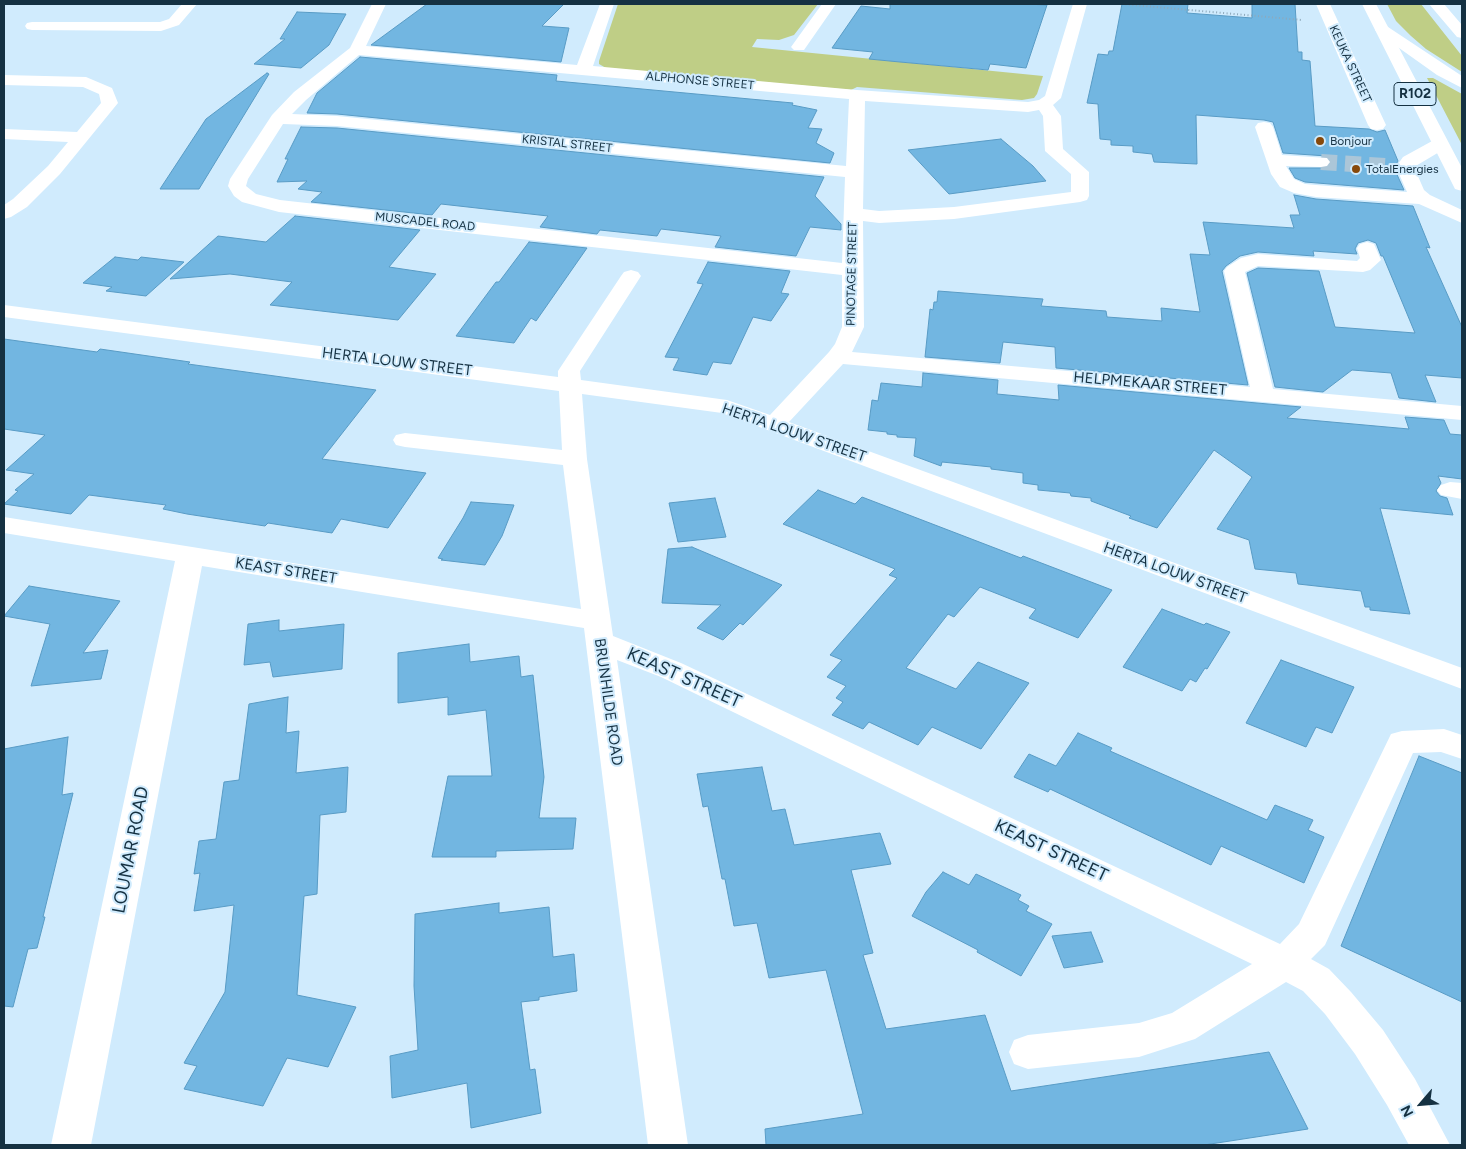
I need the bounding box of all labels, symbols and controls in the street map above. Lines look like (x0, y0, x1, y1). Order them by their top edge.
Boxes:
street label: KEUKA STREET (1326, 23, 1374, 105)
street label: ALPHONSE STREET (645, 69, 755, 93)
road number: R102 (1394, 82, 1436, 106)
street label: KRISTAL STREET (521, 132, 613, 156)
place label: Bonjour (1330, 134, 1372, 148)
marker: Bonjour (1314, 135, 1326, 147)
place label: TotalEnergies (1366, 162, 1438, 176)
marker: TotalEnergies (1350, 163, 1362, 175)
street label: MUSCADEL ROAD (374, 210, 476, 234)
street label: PINOTAGE STREET (844, 222, 860, 326)
street label: HERTA LOUW STREET (321, 344, 473, 380)
street label: HELPMEKAAR STREET (1073, 368, 1227, 400)
street label: HERTA LOUW STREET (720, 400, 868, 466)
street label: HERTA LOUW STREET (1101, 539, 1249, 607)
street label: KEAST STREET (234, 554, 338, 588)
street label: BRUNHILDE ROAD (590, 637, 626, 767)
street label: KEAST STREET (624, 643, 744, 713)
street label: LOUMAR ROAD (108, 785, 154, 915)
street label: KEAST STREET (991, 815, 1111, 887)
north arrow (1396, 1079, 1446, 1129)
text: N (1397, 1102, 1417, 1120)

